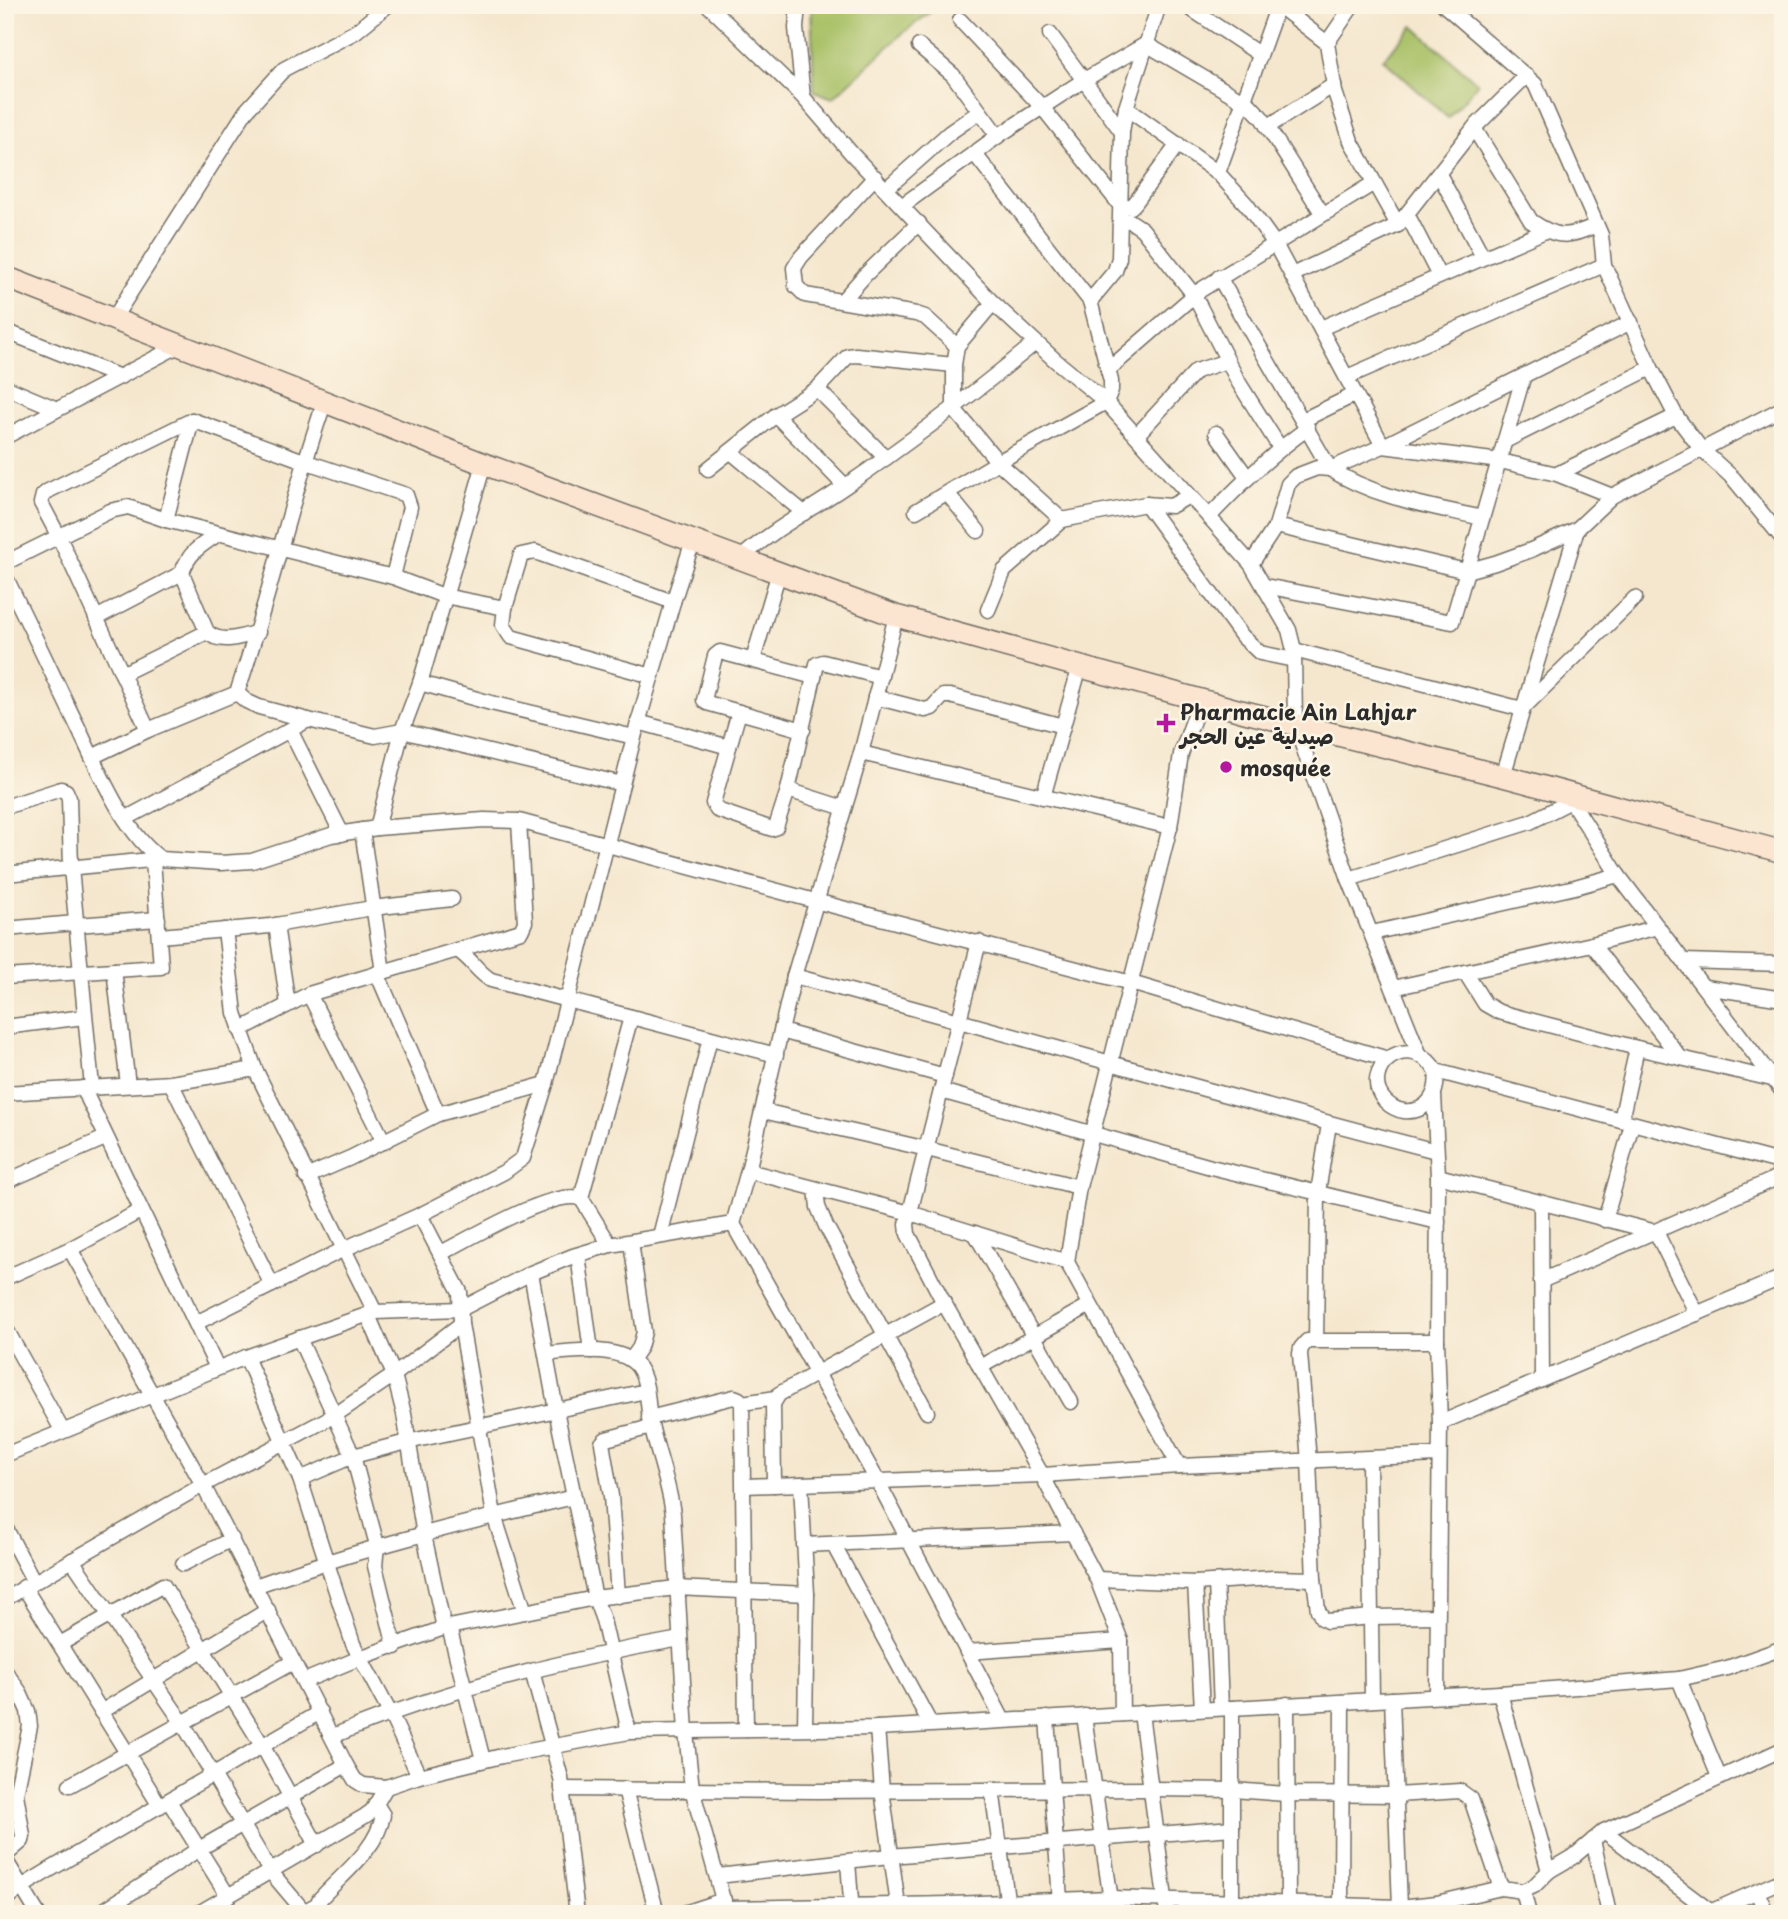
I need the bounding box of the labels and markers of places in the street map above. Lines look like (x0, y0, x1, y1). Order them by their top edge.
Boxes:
place label: Pharmacie Ain Lahjar صيدلية عين الحجر (1178, 695, 1417, 751)
marker: Pharmacie Ain Lahjar صيدلية عين الحجر (1158, 715, 1174, 731)
place label: mosquée (1240, 751, 1331, 783)
marker: mosquée (1218, 759, 1234, 775)

